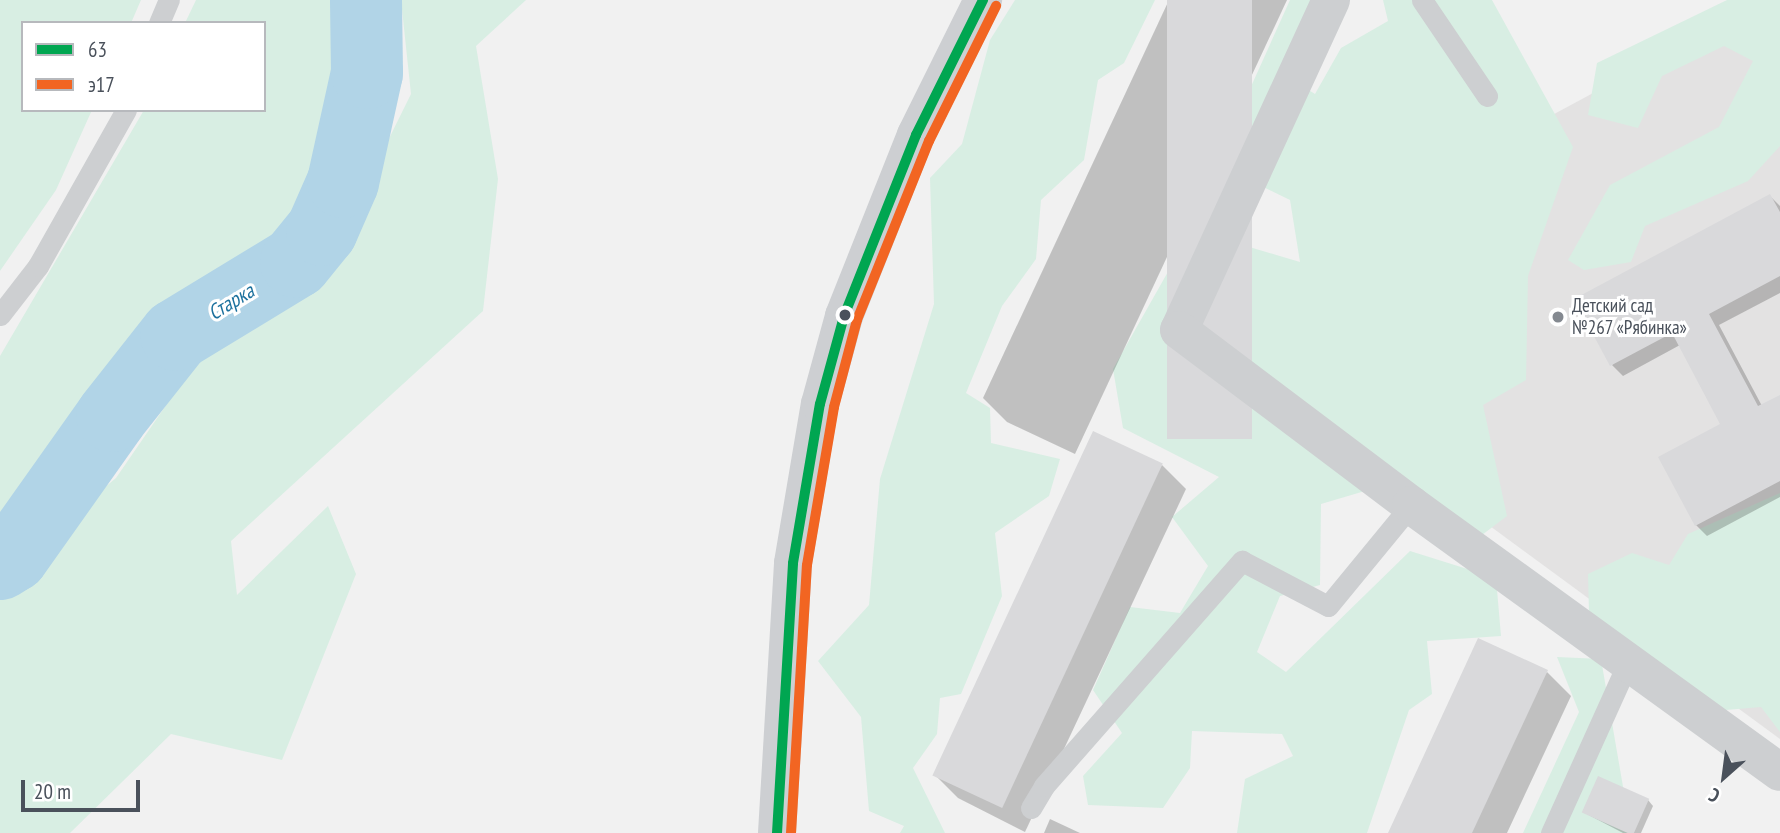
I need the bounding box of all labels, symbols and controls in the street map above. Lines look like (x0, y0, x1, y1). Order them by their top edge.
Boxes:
legend (21, 21, 266, 112)
text: 63 (88, 36, 107, 63)
text: э17 (88, 71, 115, 98)
water label: Старка (203, 278, 259, 326)
place label: Детский сад №267 «Рябинка» (1572, 295, 1688, 339)
unlabelled marker (838, 308, 852, 322)
marker: Детский сад №267 «Рябинка» (1550, 309, 1566, 325)
north arrow (1689, 742, 1759, 812)
scale bar (24, 766, 144, 810)
text: 20 m (34, 778, 71, 805)
text: С (1705, 783, 1724, 808)

